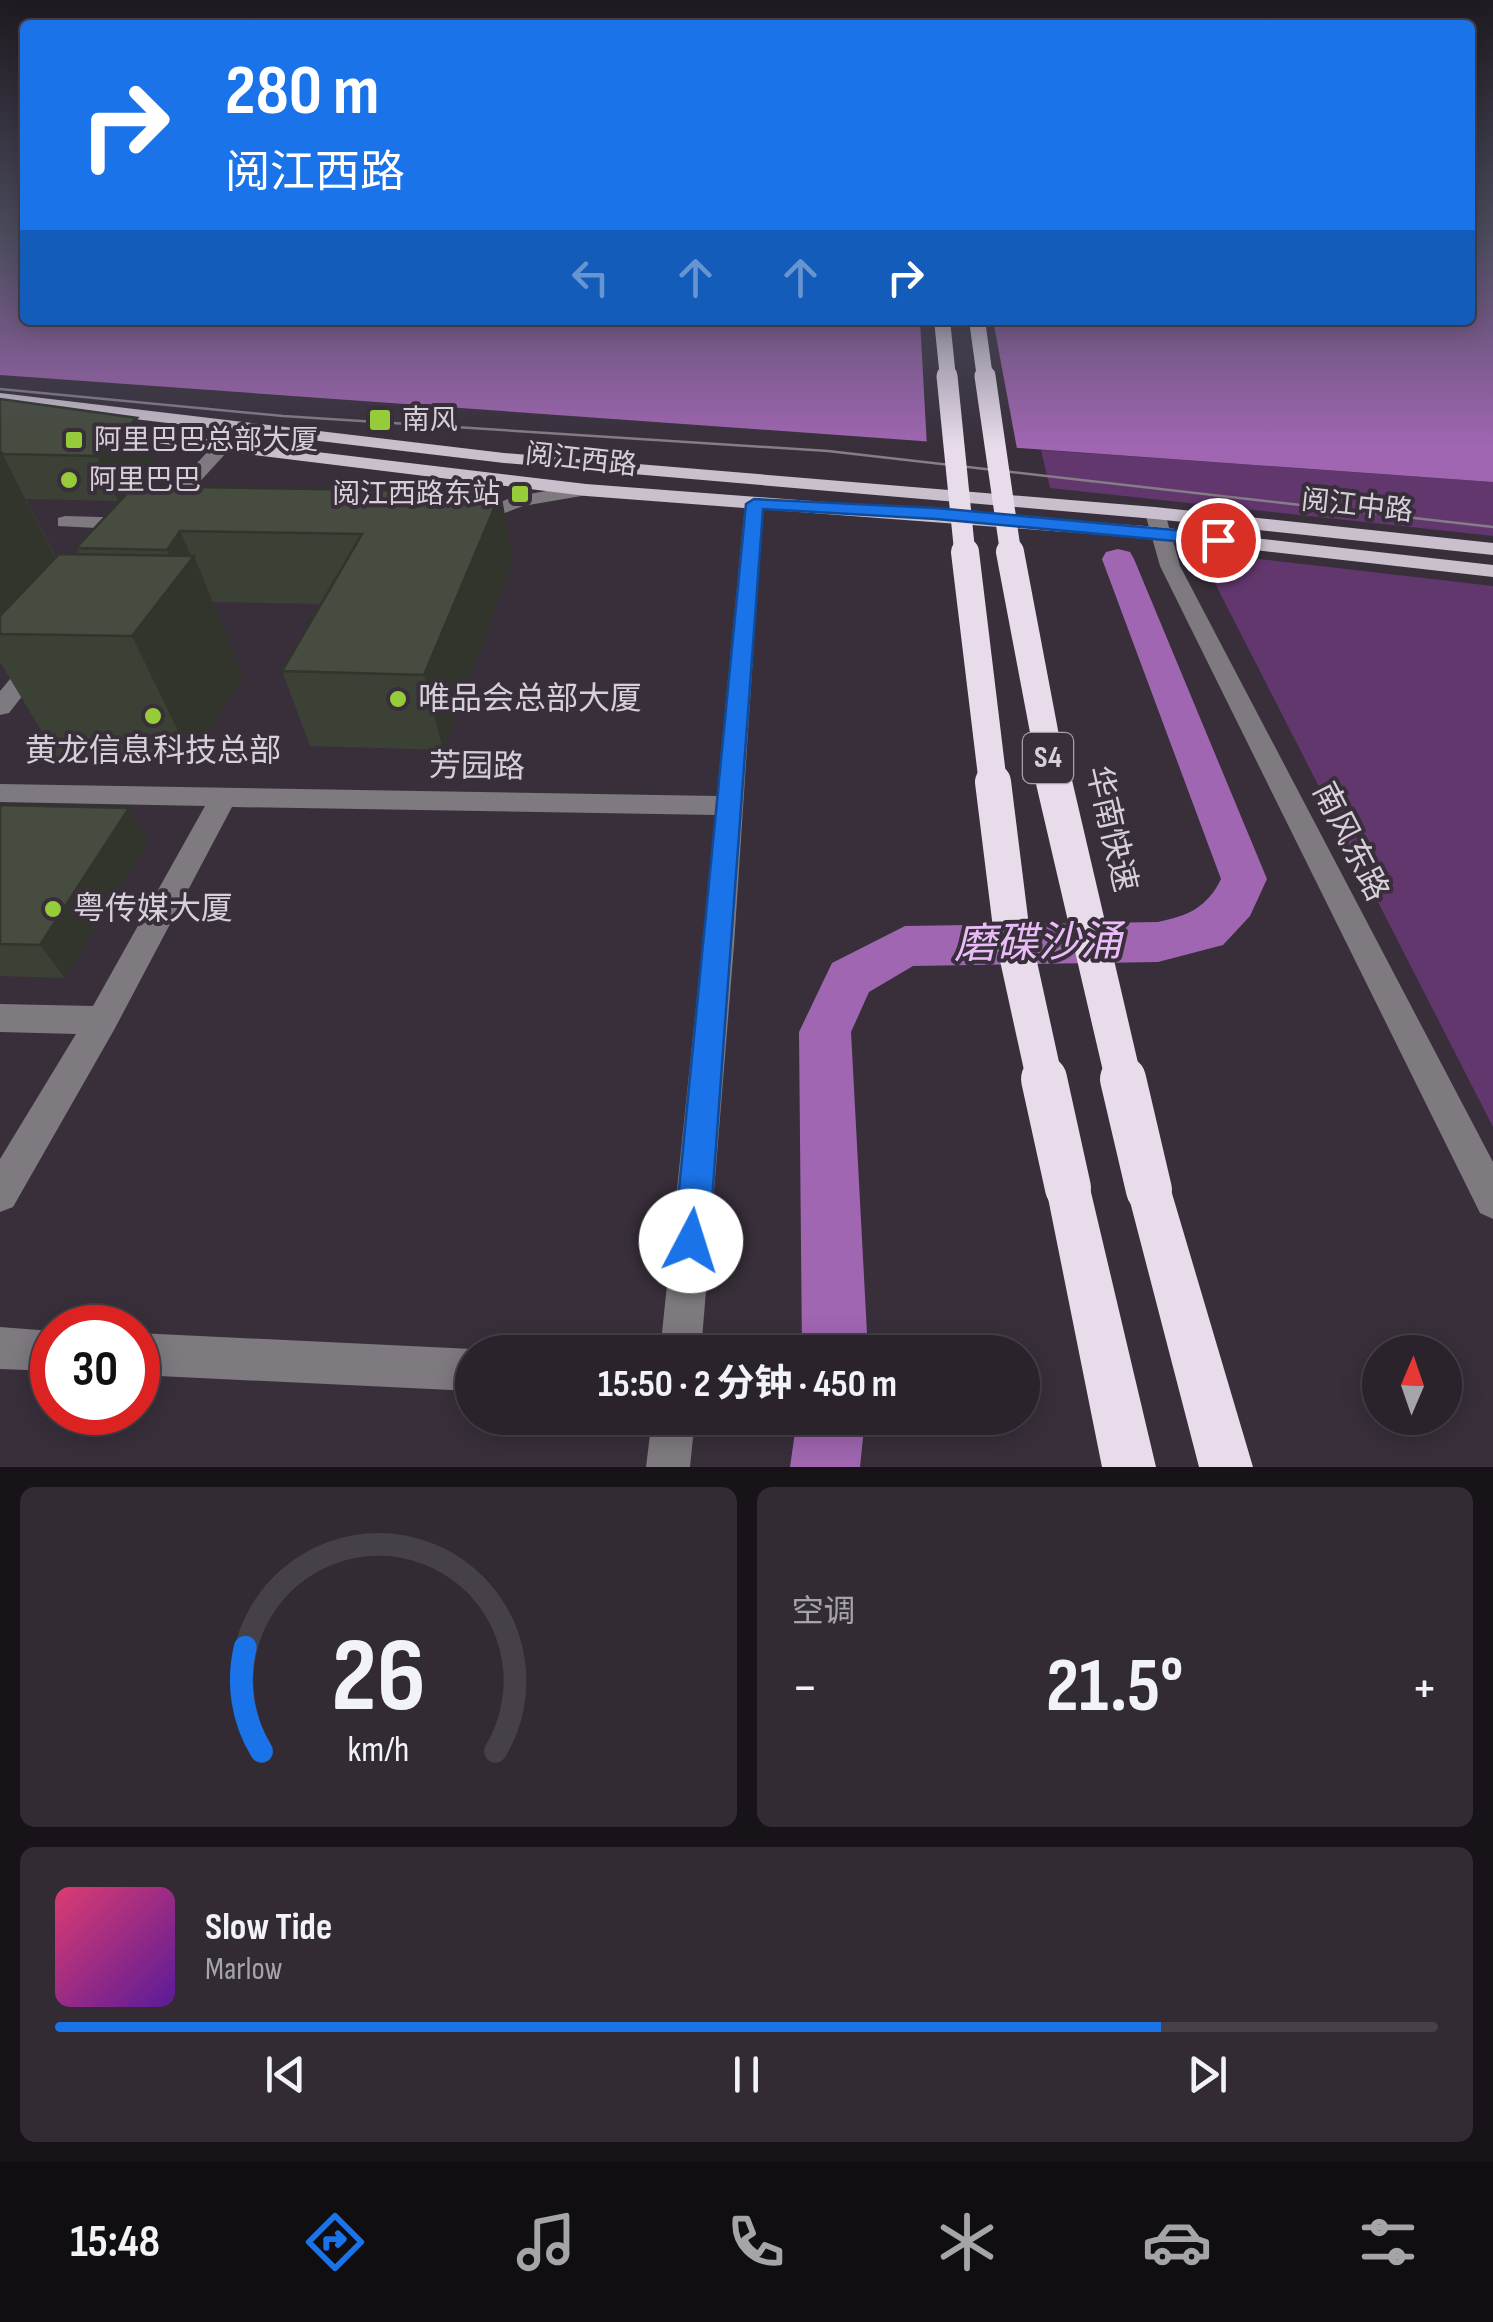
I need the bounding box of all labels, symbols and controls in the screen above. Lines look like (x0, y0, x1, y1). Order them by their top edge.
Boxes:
text: 280 m (225, 50, 379, 134)
icon: right (60, 60, 190, 190)
text: 阅江西路 (225, 146, 405, 201)
icon: left (563, 250, 618, 305)
icon: ahead (668, 250, 723, 305)
icon: ahead (773, 250, 828, 305)
icon: right (878, 250, 933, 305)
place label: 南风 (402, 404, 458, 437)
marker: 南风 (367, 407, 393, 433)
place label: 阿里巴巴总部大厦 (94, 424, 318, 457)
marker: 阿里巴巴总部大厦 (63, 429, 85, 451)
street label: 阅江西路 (524, 438, 638, 482)
place label: 阿里巴巴 (89, 464, 201, 497)
marker: 阿里巴巴 (58, 469, 80, 491)
place label: 阅江西路东站 (332, 478, 500, 511)
marker: 阅江西路东站 (509, 483, 531, 505)
street label: 阅江中路 (1300, 484, 1414, 528)
pin (1176, 498, 1261, 583)
icon: arrive (1191, 513, 1246, 568)
place label: 唯品会总部大厦 (418, 680, 642, 719)
marker: 唯品会总部大厦 (387, 688, 409, 710)
marker: 黄龙信息科技总部 (142, 705, 164, 727)
place label: 黄龙信息科技总部 (25, 732, 281, 771)
road number: S4 (1023, 733, 1073, 783)
street label: 芳园路 (429, 747, 525, 787)
street label: 华南快速 (1078, 762, 1144, 896)
street label: 南风东路 (1304, 776, 1396, 908)
place label: 粤传媒大厦 (73, 890, 233, 929)
marker: 粤传媒大厦 (42, 898, 64, 920)
water label: 磨碟沙涌 (954, 917, 1126, 971)
position arrow (639, 1189, 743, 1293)
speed limit sign: 30 (30, 1305, 160, 1435)
north arrow (1362, 1335, 1462, 1435)
map controls (1362, 1335, 1462, 1435)
text: 15:50 · 2 分钟 · 450 m (598, 1362, 897, 1407)
text: 空调 (792, 1593, 856, 1632)
text: 26 (331, 1615, 426, 1740)
text: 21.5° (1046, 1642, 1184, 1733)
text: − (792, 1655, 818, 1722)
text: + (1411, 1655, 1438, 1722)
text: km/h (347, 1729, 409, 1772)
text: Slow Tide (205, 1905, 332, 1950)
text: Marlow (205, 1950, 283, 1989)
icon: previous (258, 2047, 313, 2102)
icon: pause (719, 2047, 774, 2102)
icon: next (1180, 2047, 1235, 2102)
icon: directions (300, 2207, 370, 2277)
icon: music (511, 2207, 581, 2277)
icon: phone (721, 2207, 791, 2277)
icon: climate (932, 2207, 1002, 2277)
icon: car (1142, 2207, 1212, 2277)
icon: filters (1353, 2207, 1423, 2277)
text: 15:48 (70, 2215, 160, 2270)

